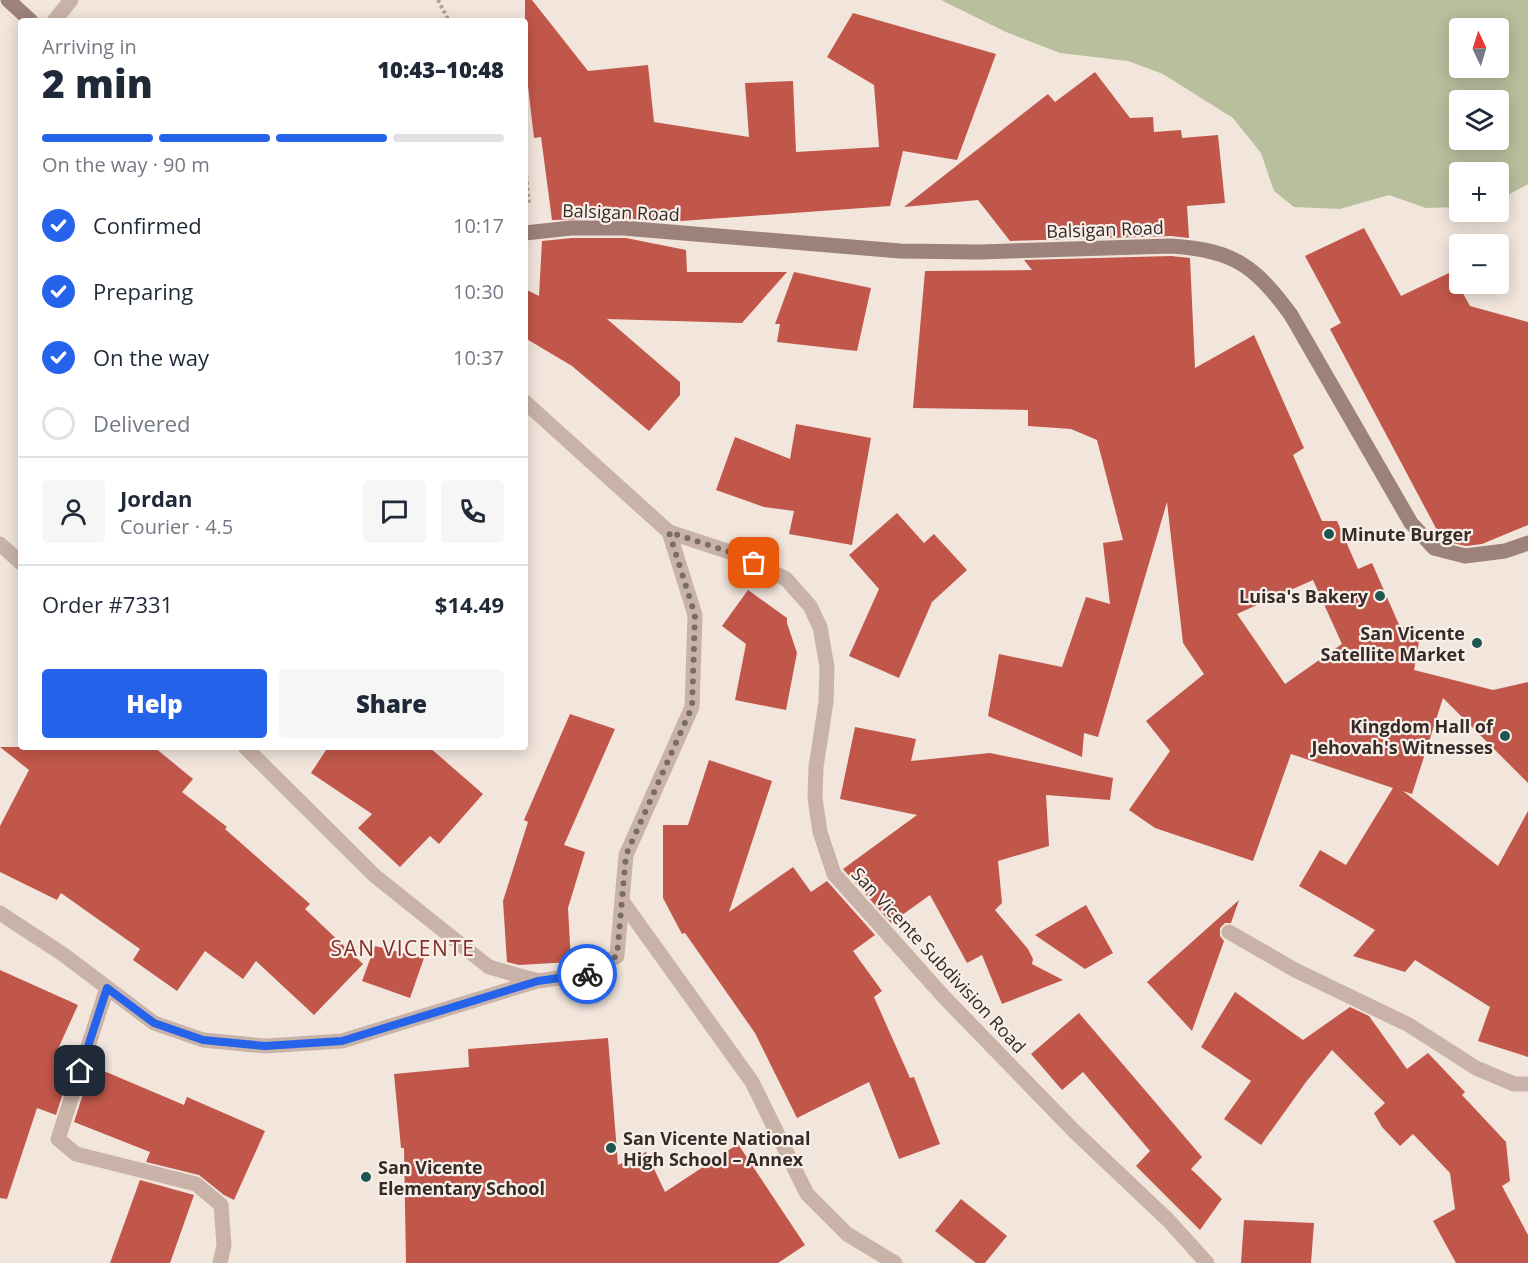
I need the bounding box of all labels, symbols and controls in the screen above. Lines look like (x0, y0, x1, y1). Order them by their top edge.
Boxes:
north arrow (1449, 18, 1509, 78)
map controls (1449, 18, 1509, 294)
text: Arriving in (42, 33, 137, 60)
text: 10:43–10:48 (377, 54, 504, 84)
text: 2 min (42, 56, 153, 109)
button: layers (1449, 90, 1509, 150)
text: On the way · 90 m (42, 151, 210, 178)
button: + (1449, 162, 1509, 222)
street label: Balsigan Road (562, 198, 680, 226)
icon: check (42, 209, 75, 242)
text: Confirmed (93, 210, 202, 240)
text: 10:17 (453, 212, 504, 239)
street label: Balsigan Road (1046, 215, 1164, 243)
button: − (1449, 234, 1509, 294)
icon: check (42, 275, 75, 308)
text: Preparing (93, 276, 193, 306)
text: 10:30 (453, 278, 504, 305)
icon: check (42, 341, 75, 374)
text: On the way (93, 342, 209, 372)
text: 10:37 (453, 344, 504, 371)
text: Delivered (93, 408, 191, 438)
button: person (42, 480, 105, 543)
button: chat (363, 480, 426, 543)
button: phone (441, 480, 504, 543)
text: Jordan (120, 483, 193, 513)
text: Courier · 4.5 (120, 513, 233, 540)
place label: Minute Burger (1341, 522, 1471, 546)
marker: Minute Burger (1322, 527, 1336, 541)
pin (728, 537, 779, 588)
icon: bag (737, 546, 770, 579)
place label: Luisa's Bakery (1239, 584, 1369, 608)
text: Order #7331 (42, 589, 173, 619)
text: $14.49 (435, 589, 504, 619)
marker: Luisa's Bakery (1373, 589, 1387, 603)
place label: San Vicente Satellite Market (1321, 621, 1465, 666)
marker: San Vicente Satellite Market (1470, 636, 1484, 650)
button: Help (42, 669, 267, 738)
button: Share (279, 669, 504, 738)
place label: Kingdom Hall of Jehovah's Witnesses (1309, 714, 1494, 759)
marker: Kingdom Hall of Jehovah's Witnesses (1498, 729, 1512, 743)
street label: San Vicente Subdivision Road (847, 862, 1031, 1058)
district label: SAN VICENTE (331, 934, 475, 962)
courier (557, 944, 617, 1004)
icon: bike (571, 958, 604, 991)
pin (54, 1045, 105, 1096)
icon: home (63, 1054, 96, 1087)
place label: San Vicente National High School – Annex (623, 1126, 810, 1171)
marker: San Vicente National High School – Annex (604, 1141, 618, 1155)
place label: San Vicente Elementary School (378, 1155, 545, 1200)
marker: San Vicente Elementary School (359, 1170, 373, 1184)

